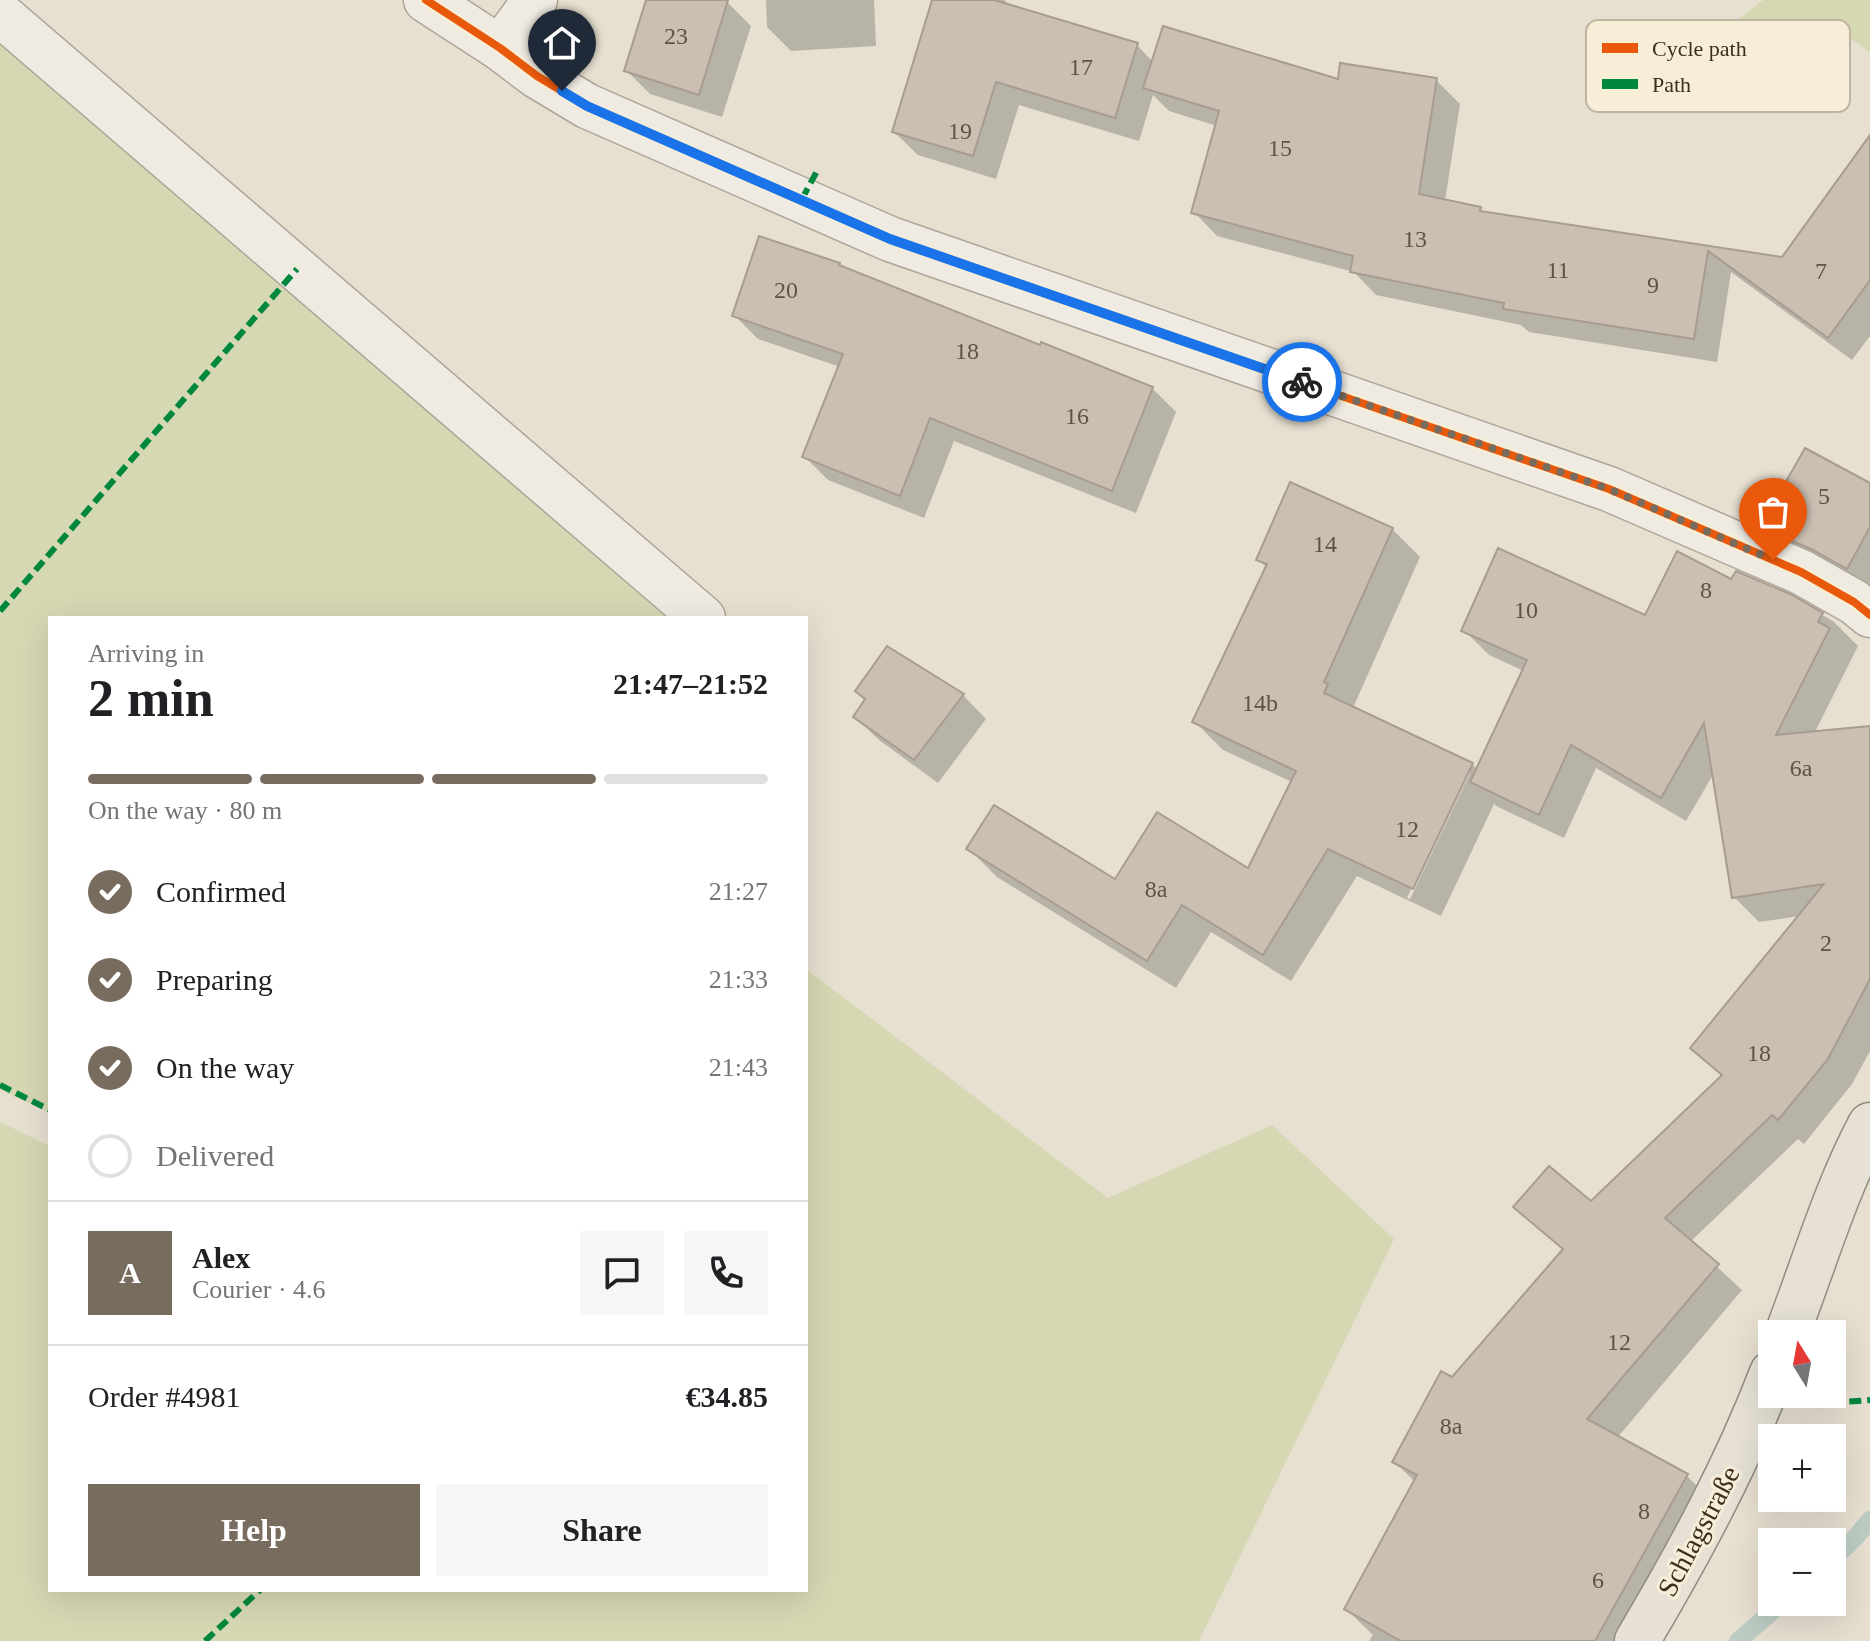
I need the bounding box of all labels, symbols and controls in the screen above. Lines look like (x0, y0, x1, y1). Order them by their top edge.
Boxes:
pin (528, 9, 596, 91)
legend (1586, 20, 1850, 112)
icon: home (540, 21, 584, 65)
house number: 23 (664, 23, 688, 49)
text: Cycle path (1652, 36, 1747, 61)
house number: 17 (1069, 54, 1093, 80)
text: Path (1652, 72, 1691, 97)
house number: 19 (948, 118, 972, 144)
house number: 15 (1268, 135, 1292, 161)
house number: 13 (1403, 226, 1427, 252)
house number: 11 (1546, 257, 1570, 283)
house number: 7 (1815, 258, 1827, 284)
house number: 9 (1647, 272, 1659, 298)
house number: 20 (774, 277, 798, 303)
house number: 18 (955, 338, 979, 364)
courier (1262, 342, 1342, 422)
icon: bike (1280, 360, 1324, 404)
house number: 16 (1065, 403, 1089, 429)
pin (1739, 478, 1807, 560)
house number: 5 (1818, 483, 1830, 509)
icon: bag (1751, 490, 1795, 534)
house number: 14 (1313, 531, 1337, 557)
house number: 8 (1700, 577, 1712, 603)
house number: 10 (1514, 597, 1538, 623)
text: Arriving in (88, 639, 204, 668)
text: 21:47–21:52 (613, 667, 768, 700)
text: 2 min (88, 670, 214, 727)
house number: 14b (1242, 690, 1278, 716)
house number: 6a (1790, 755, 1813, 781)
text: On the way · 80 m (88, 796, 282, 825)
house number: 12 (1395, 816, 1419, 842)
icon: check (88, 870, 132, 914)
text: Confirmed (156, 875, 286, 908)
house number: 8a (1145, 876, 1168, 902)
text: 21:27 (709, 877, 768, 906)
house number: 2 (1820, 930, 1832, 956)
icon: check (88, 958, 132, 1002)
text: Preparing (156, 963, 273, 996)
text: 21:33 (709, 965, 768, 994)
house number: 18 (1747, 1040, 1771, 1066)
icon: check (88, 1046, 132, 1090)
text: On the way (156, 1051, 294, 1084)
text: 21:43 (709, 1053, 768, 1082)
text: Delivered (156, 1139, 274, 1172)
button: chat (580, 1231, 664, 1315)
button: phone (684, 1231, 768, 1315)
text: Alex (192, 1241, 250, 1274)
text: A (119, 1256, 141, 1289)
text: Courier · 4.6 (192, 1275, 326, 1304)
north arrow (1758, 1320, 1846, 1408)
map controls (1758, 1320, 1846, 1616)
house number: 12 (1607, 1329, 1631, 1355)
text: Order #4981 (88, 1380, 240, 1413)
text: €34.85 (686, 1380, 768, 1413)
house number: 8a (1440, 1413, 1463, 1439)
button: + (1758, 1424, 1846, 1512)
street label: Schlagstraße (1651, 1461, 1746, 1602)
button: Help (88, 1484, 420, 1576)
button: Share (436, 1484, 768, 1576)
house number: 8 (1638, 1498, 1650, 1524)
button: − (1758, 1528, 1846, 1616)
house number: 6 (1592, 1567, 1604, 1593)

